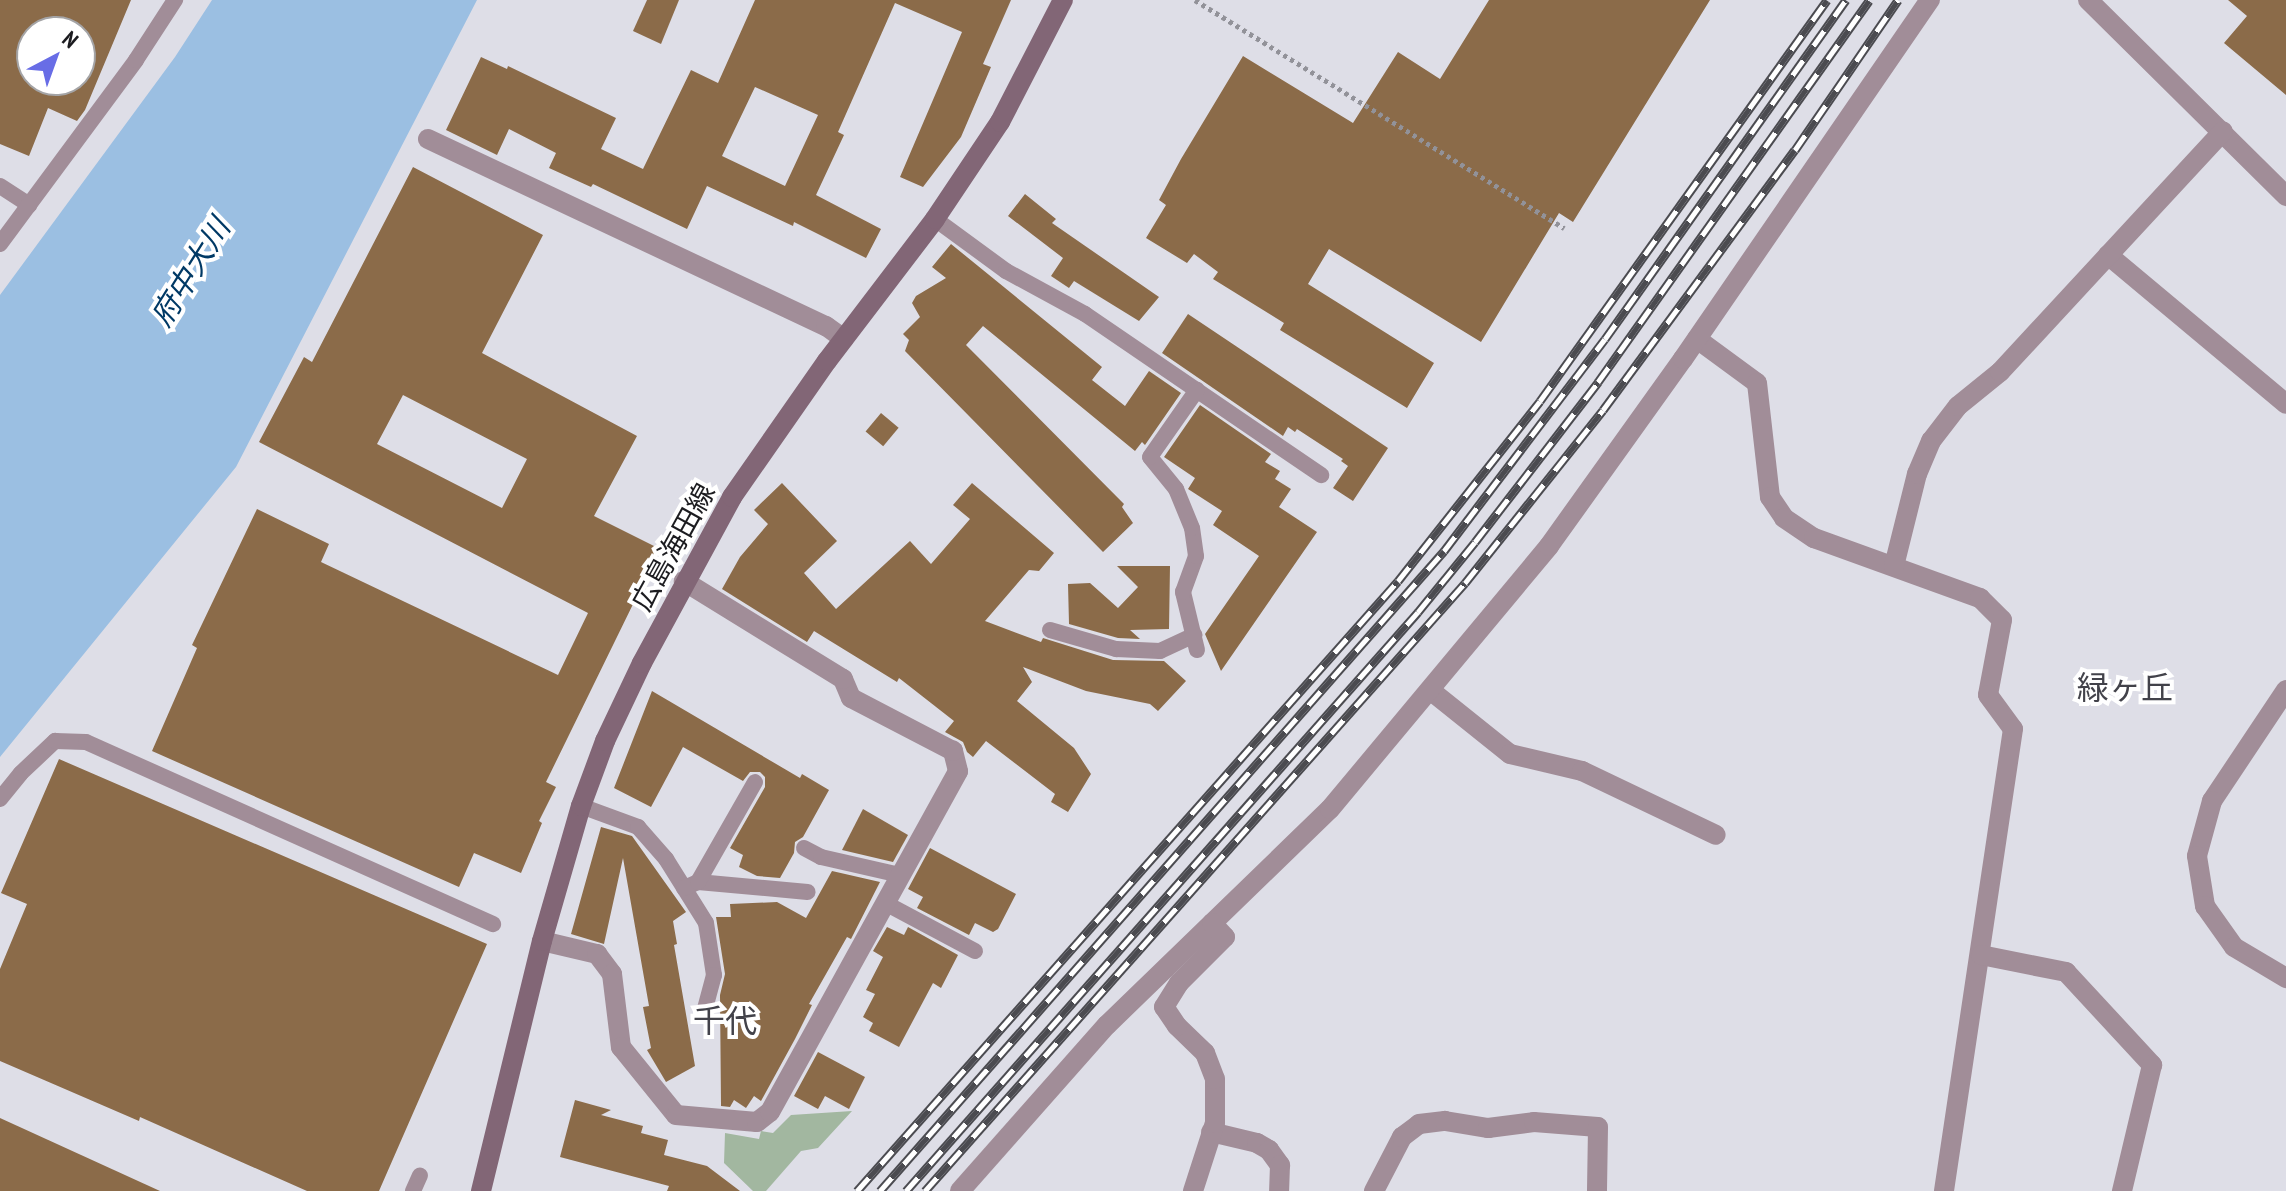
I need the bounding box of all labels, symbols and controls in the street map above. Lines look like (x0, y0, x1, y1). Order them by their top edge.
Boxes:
north arrow (16, 16, 96, 96)
text: N (57, 25, 84, 54)
water label: 府中大川 (143, 212, 237, 332)
street label: 広島海田線 (624, 478, 722, 616)
district label: 緑ヶ丘 (2077, 668, 2173, 706)
district label: 千代 (693, 1001, 757, 1039)

